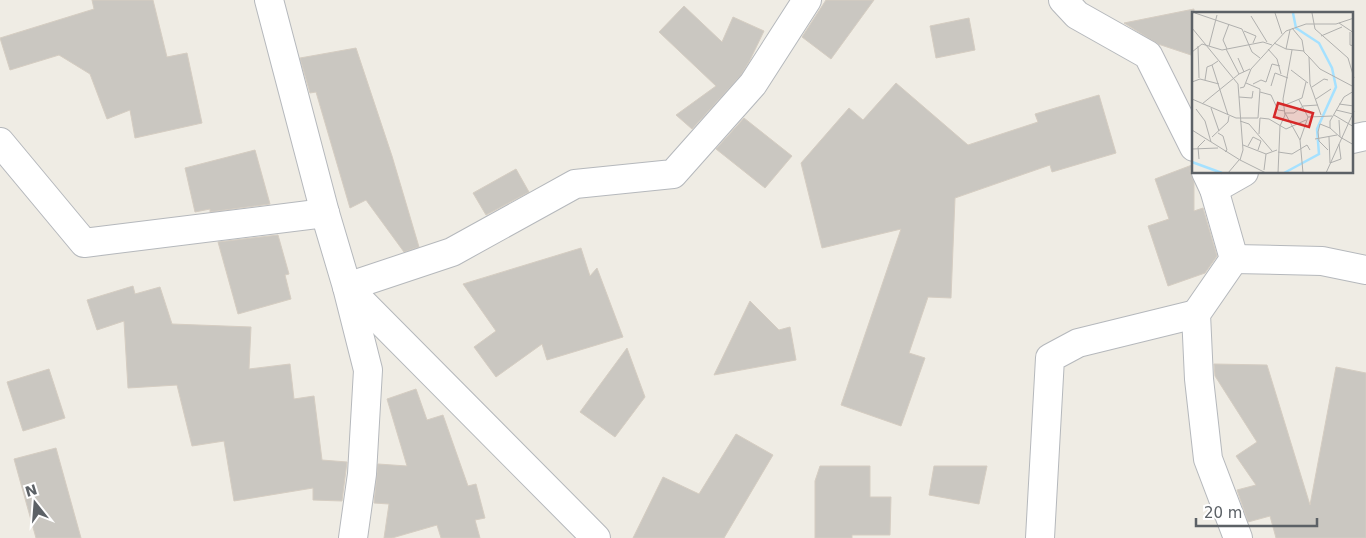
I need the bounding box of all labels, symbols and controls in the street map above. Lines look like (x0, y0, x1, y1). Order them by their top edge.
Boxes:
inset map (1192, 12, 1354, 174)
north arrow (10, 478, 60, 528)
text: N (23, 481, 39, 500)
scale bar (1196, 496, 1317, 528)
text: 20 m (1204, 504, 1242, 522)

